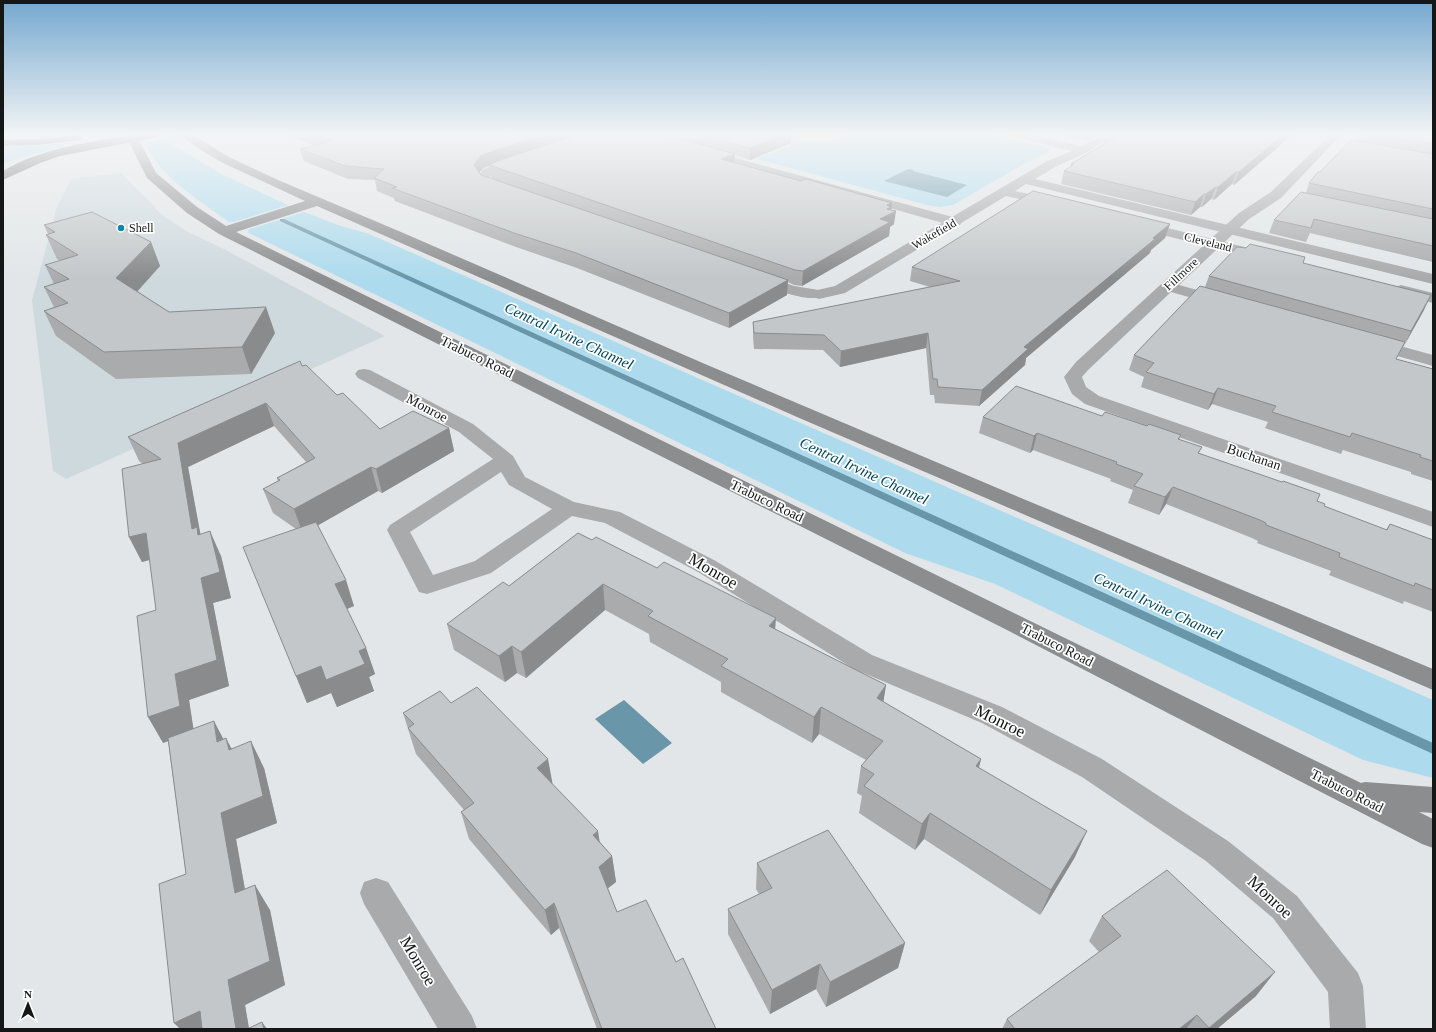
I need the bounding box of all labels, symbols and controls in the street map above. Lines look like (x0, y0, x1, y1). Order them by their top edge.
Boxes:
street label: Wakefield (909, 216, 959, 252)
place label: Shell (129, 221, 154, 235)
marker: Shell (116, 223, 126, 233)
street label: Cleveland (1183, 229, 1233, 255)
street label: Fillmore (1161, 255, 1201, 293)
water label: Central Irvine Channel (502, 299, 636, 373)
street label: Trabuco Road (438, 333, 516, 381)
street label: Monroe (404, 391, 450, 425)
water label: Central Irvine Channel (797, 434, 931, 508)
street label: Buchanan (1225, 441, 1283, 473)
street label: Trabuco Road (728, 477, 806, 525)
street label: Monroe (685, 549, 741, 593)
water label: Central Irvine Channel (1091, 569, 1225, 643)
street label: Trabuco Road (1018, 620, 1096, 670)
street label: Monroe (972, 701, 1028, 741)
street label: Trabuco Road (1308, 766, 1386, 816)
street label: Monroe (1244, 872, 1296, 922)
street label: Monroe (396, 933, 440, 989)
north arrow (8, 984, 48, 1024)
text: N (24, 988, 32, 1000)

